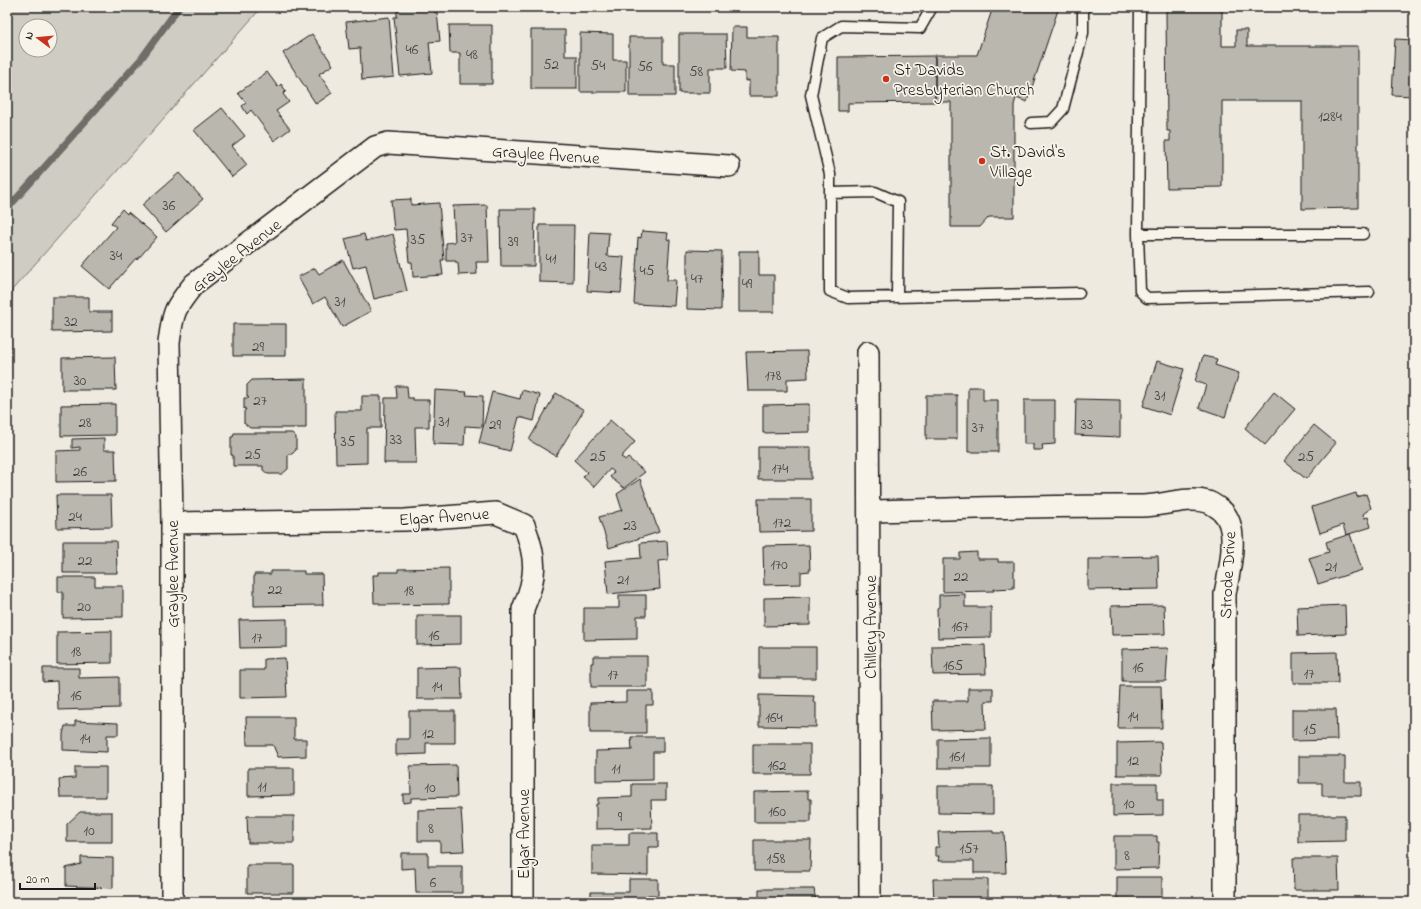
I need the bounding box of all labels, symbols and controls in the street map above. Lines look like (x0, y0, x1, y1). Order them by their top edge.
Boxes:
north arrow (18, 18, 58, 58)
text: N (21, 30, 38, 41)
house number: 46 (406, 39, 419, 61)
house number: 48 (466, 44, 478, 66)
house number: 52 (543, 54, 560, 76)
house number: 54 (591, 55, 605, 77)
house number: 56 (637, 56, 653, 78)
place label: St Davids Presbyterian Church (894, 58, 1034, 104)
house number: 58 (689, 61, 703, 83)
marker: St Davids Presbyterian Church (881, 74, 891, 84)
house number: 1284 (1318, 106, 1342, 128)
street label: Graylee Avenue (491, 139, 601, 173)
place label: St. David's Village (989, 140, 1066, 187)
marker: St. David's Village (977, 156, 987, 166)
house number: 36 (163, 195, 176, 217)
street label: Graylee Avenue (187, 213, 288, 300)
house number: 37 (461, 227, 473, 249)
house number: 35 (411, 229, 426, 251)
house number: 39 (508, 231, 519, 253)
house number: 34 (110, 245, 122, 267)
house number: 41 (546, 248, 557, 270)
house number: 43 (595, 256, 607, 278)
house number: 45 (640, 260, 655, 282)
house number: 47 (691, 268, 703, 290)
house number: 49 (742, 273, 753, 295)
house number: 31 (335, 291, 346, 313)
house number: 32 (64, 311, 78, 333)
house number: 29 (252, 336, 264, 358)
house number: 178 (765, 365, 782, 387)
house number: 30 (74, 370, 87, 392)
house number: 31 (1155, 385, 1166, 407)
house number: 27 (253, 390, 267, 412)
house number: 31 (439, 411, 450, 433)
house number: 28 (78, 412, 92, 434)
house number: 29 (489, 414, 501, 436)
house number: 33 (1081, 414, 1093, 436)
house number: 37 (972, 417, 984, 439)
house number: 33 (390, 429, 402, 451)
house number: 35 (341, 431, 356, 453)
house number: 25 (245, 444, 261, 466)
house number: 25 (590, 446, 606, 468)
house number: 25 (1298, 446, 1314, 468)
house number: 174 (771, 458, 789, 480)
house number: 26 (73, 461, 87, 483)
street label: Elgar Avenue (398, 502, 491, 535)
house number: 24 (68, 506, 82, 528)
house number: 172 (773, 512, 792, 534)
house number: 23 (623, 515, 637, 537)
street label: Graylee Avenue (161, 520, 187, 628)
street label: Strode Drive (1214, 530, 1243, 620)
house number: 22 (78, 550, 93, 572)
house number: 170 (770, 554, 788, 576)
house number: 21 (1325, 556, 1337, 578)
house number: 22 (954, 566, 969, 588)
house number: 21 (617, 569, 629, 591)
street label: Chillery Avenue (859, 575, 885, 679)
house number: 22 (268, 579, 283, 601)
house number: 18 (404, 580, 415, 602)
house number: 20 (77, 596, 91, 618)
house number: 167 (951, 616, 969, 638)
house number: 16 (428, 625, 440, 647)
house number: 17 (252, 627, 262, 649)
house number: 18 (71, 641, 82, 663)
house number: 165 (943, 655, 963, 677)
house number: 16 (1132, 657, 1144, 679)
house number: 17 (1304, 663, 1314, 685)
house number: 17 (608, 664, 618, 686)
house number: 14 (432, 676, 442, 698)
house number: 16 (70, 685, 82, 707)
house number: 14 (1128, 706, 1138, 728)
house number: 164 (765, 707, 783, 729)
house number: 15 (1303, 719, 1317, 741)
house number: 12 (422, 723, 435, 745)
house number: 14 (80, 728, 90, 750)
house number: 161 (949, 746, 965, 768)
house number: 12 (1127, 750, 1140, 772)
house number: 162 (768, 755, 787, 777)
house number: 11 (611, 758, 621, 780)
house number: 11 (257, 776, 267, 798)
house number: 10 (424, 777, 436, 799)
street label: Elgar Avenue (512, 788, 539, 879)
house number: 10 (1123, 793, 1135, 815)
house number: 160 (768, 801, 786, 823)
house number: 9 (618, 806, 623, 828)
house number: 8 (428, 818, 434, 840)
house number: 10 (83, 820, 95, 842)
house number: 157 (959, 838, 979, 860)
house number: 8 (1124, 845, 1130, 867)
house number: 158 (767, 848, 786, 870)
scale bar (20, 865, 95, 891)
text: 20 m (26, 871, 49, 889)
house number: 6 (430, 872, 437, 894)

